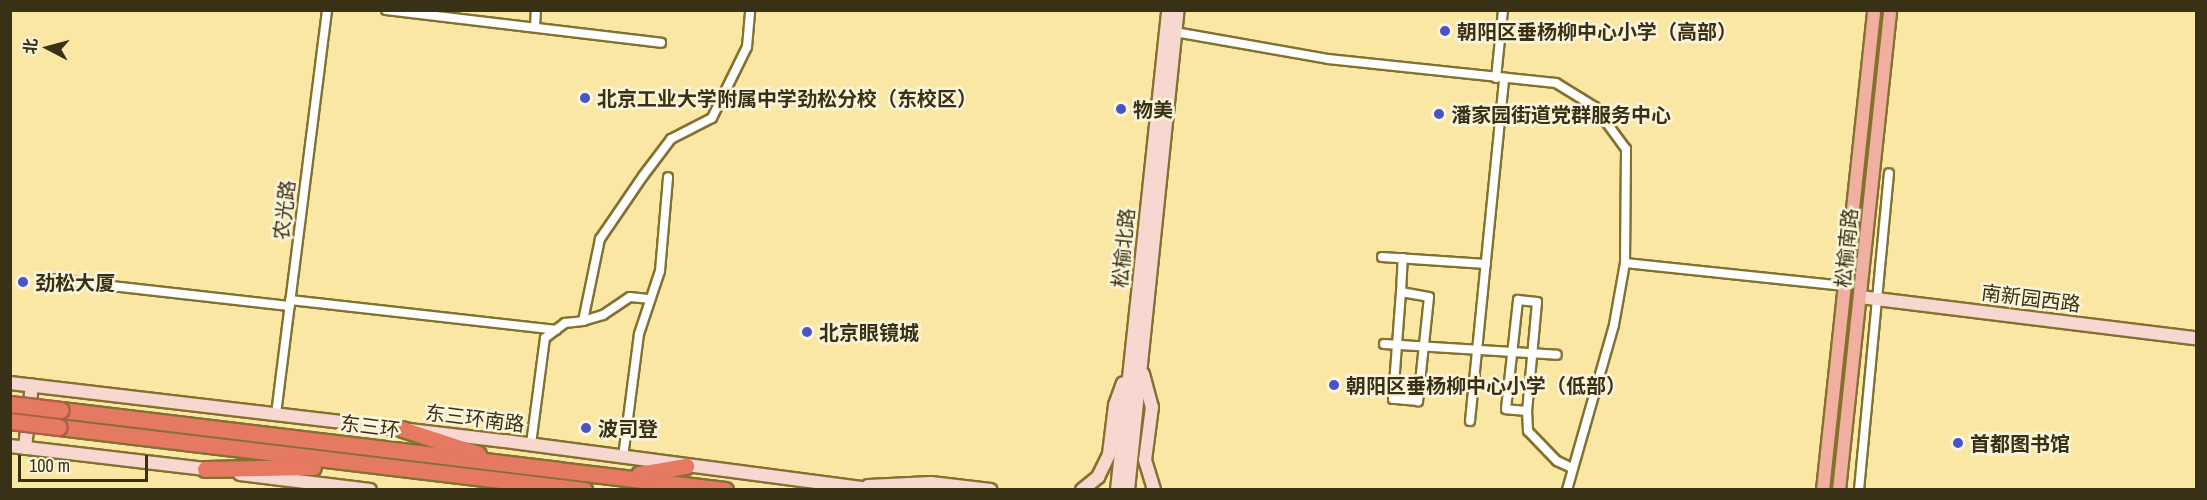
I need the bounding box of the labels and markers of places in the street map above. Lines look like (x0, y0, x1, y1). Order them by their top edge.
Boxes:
place label: 朝阳区垂杨柳中心小学（高部） (1457, 19, 1737, 43)
marker: 朝阳区垂杨柳中心小学（高部） (1438, 24, 1452, 38)
place label: 北京工业大学附属中学劲松分校（东校区） (597, 86, 977, 110)
marker: 北京工业大学附属中学劲松分校（东校区） (578, 91, 592, 105)
place label: 物美 (1133, 97, 1173, 121)
marker: 物美 (1114, 102, 1128, 116)
place label: 潘家园街道党群服务中心 (1451, 102, 1671, 126)
marker: 潘家园街道党群服务中心 (1432, 107, 1446, 121)
place label: 劲松大厦 (35, 270, 115, 294)
marker: 劲松大厦 (16, 275, 30, 289)
place label: 北京眼镜城 (819, 320, 919, 344)
marker: 北京眼镜城 (800, 325, 814, 339)
place label: 朝阳区垂杨柳中心小学（低部） (1346, 373, 1626, 397)
marker: 朝阳区垂杨柳中心小学（低部） (1327, 378, 1341, 392)
place label: 波司登 (598, 416, 658, 440)
marker: 波司登 (579, 421, 593, 435)
place label: 首都图书馆 (1970, 431, 2070, 455)
marker: 首都图书馆 (1951, 436, 1965, 450)

